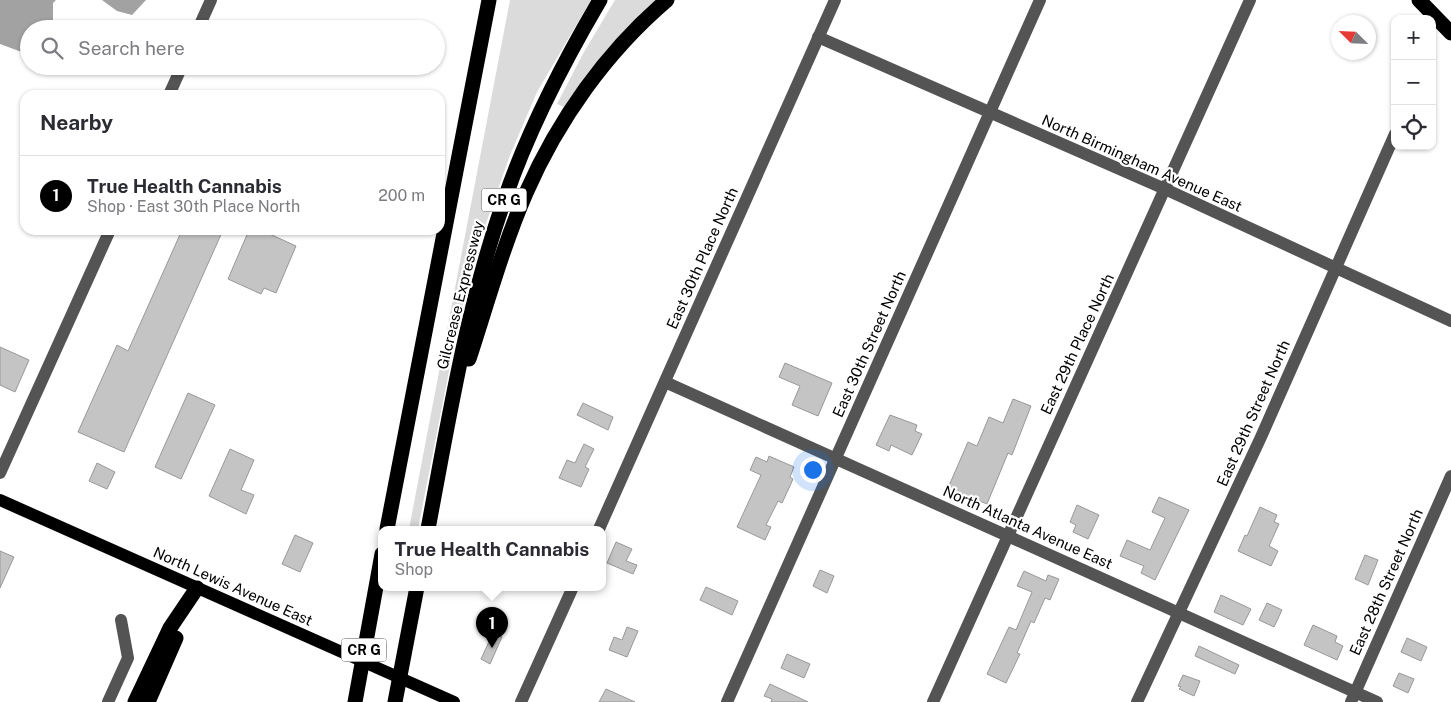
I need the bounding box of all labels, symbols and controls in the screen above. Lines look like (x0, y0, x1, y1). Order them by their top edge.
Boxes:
north arrow (1331, 15, 1376, 60)
map controls (1391, 15, 1436, 150)
button: + (1391, 15, 1436, 60)
search box (20, 20, 445, 75)
icon: search (38, 34, 66, 62)
text: Search here (78, 37, 185, 59)
button: − (1391, 60, 1436, 105)
button: locate (1391, 105, 1436, 150)
text: Nearby (40, 110, 113, 135)
street label: North Birmingham Avenue East (1039, 111, 1245, 215)
text: True Health Cannabis (87, 175, 282, 197)
street label: East 30th Place North (663, 185, 741, 331)
text: 1 (53, 186, 59, 205)
text: 200 m (378, 186, 425, 205)
road number: CR G (482, 188, 526, 212)
text: Shop · East 30th Place North (87, 197, 300, 216)
street label: Gilcrease Expressway (433, 219, 487, 371)
street label: East 30th Street North (829, 268, 909, 420)
street label: East 29th Place North (1037, 271, 1117, 417)
street label: East 29th Street North (1213, 337, 1293, 489)
your location (800, 457, 826, 483)
street label: North Atlanta Avenue East (941, 482, 1116, 572)
street label: East 28th Street North (1346, 506, 1426, 658)
popup (378, 526, 606, 591)
text: True Health Cannabis (395, 538, 589, 560)
street label: North Lewis Avenue East (151, 543, 315, 629)
text: Shop (395, 560, 433, 579)
pin: 1 (476, 607, 508, 648)
road number: CR G (342, 638, 386, 662)

